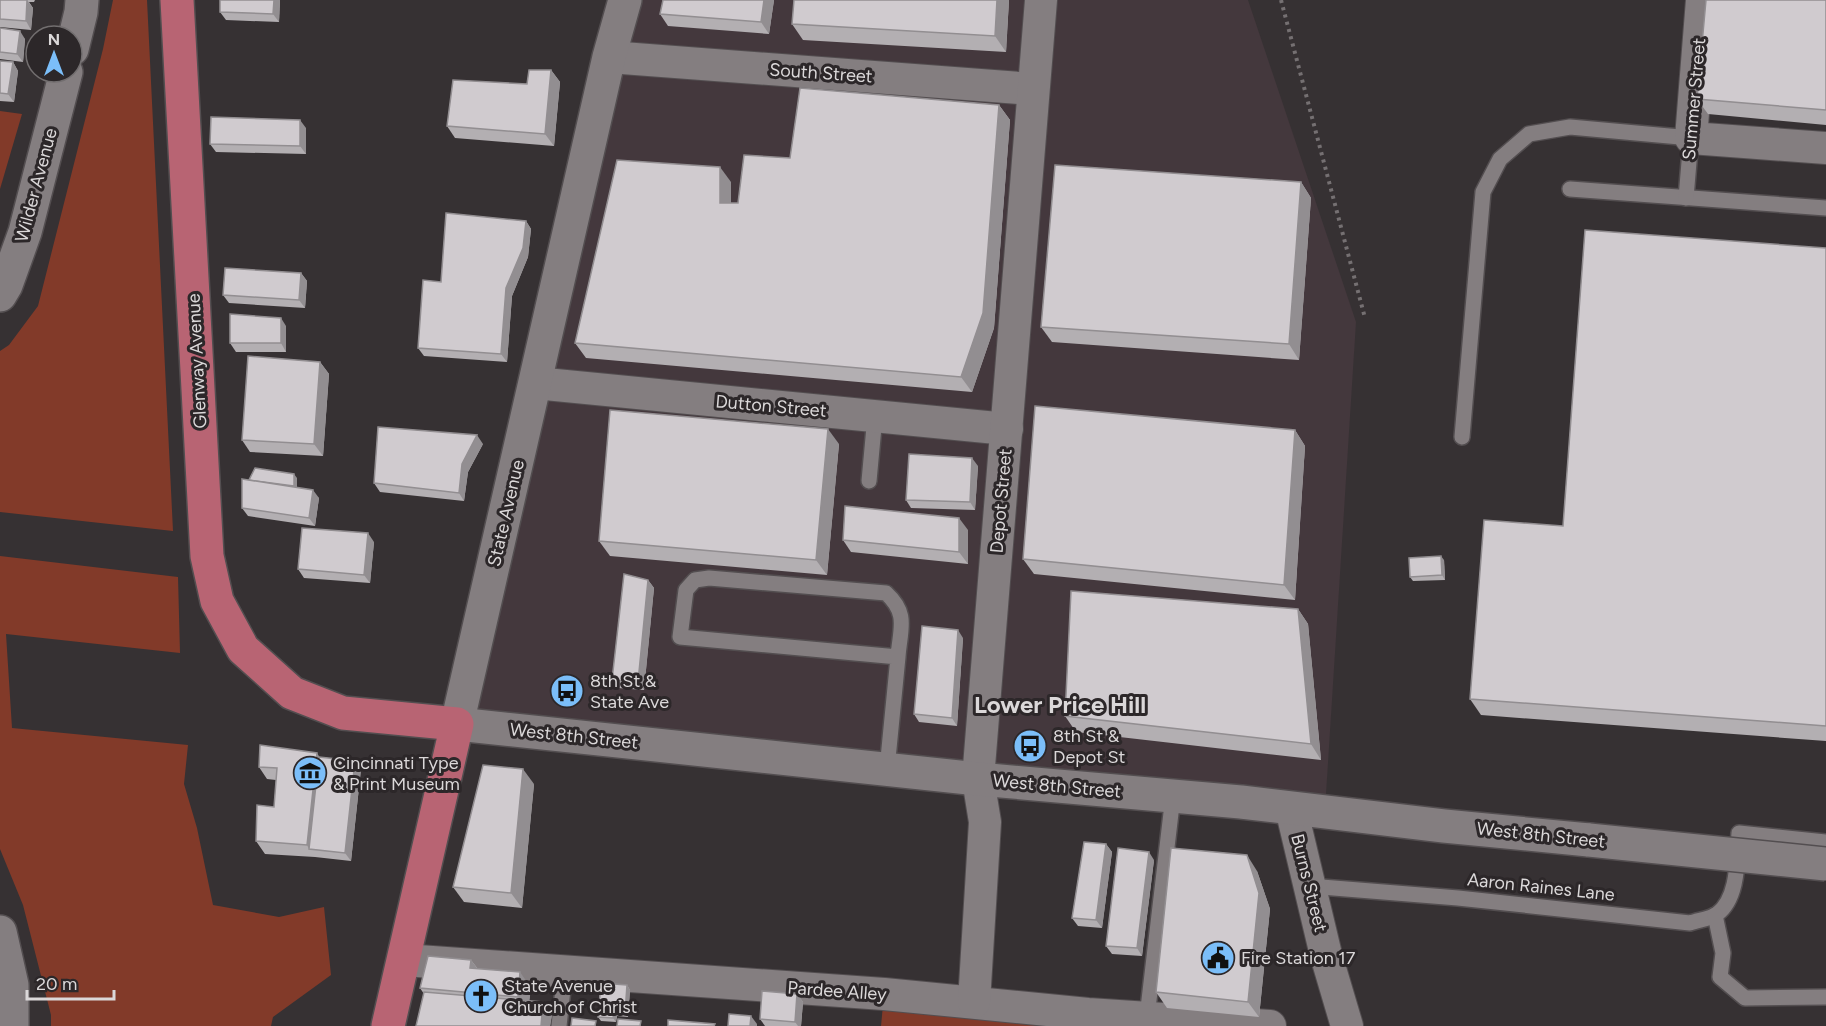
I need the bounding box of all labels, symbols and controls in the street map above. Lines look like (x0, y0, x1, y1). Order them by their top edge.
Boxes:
north arrow (24, 24, 84, 84)
text: N (48, 30, 60, 49)
street label: Summer Street (1678, 37, 1710, 161)
street label: South Street (769, 58, 873, 88)
street label: Wilder Avenue (10, 125, 62, 244)
street label: Glenway Avenue (182, 293, 212, 429)
street label: Dutton Street (715, 390, 828, 422)
street label: Depot Street (985, 448, 1017, 554)
street label: State Avenue (483, 457, 529, 569)
place label: 8th St & State Ave (590, 670, 669, 713)
bus stop icon: 8th St & State Ave (549, 673, 585, 709)
district label: Lower Price Hill (974, 690, 1146, 719)
street label: West 8th Street (509, 718, 639, 754)
place label: 8th St & Depot St (1053, 725, 1126, 768)
bus stop icon: 8th St & Depot St (1012, 728, 1048, 764)
place label: Cincinnati Type & Print Museum (333, 752, 460, 795)
museum icon: Cincinnati Type & Print Museum (292, 755, 328, 791)
street label: West 8th Street (992, 769, 1122, 803)
street label: West 8th Street (1476, 817, 1606, 853)
street label: Burns Street (1286, 832, 1332, 935)
street label: Aaron Raines Lane (1466, 868, 1616, 906)
public building icon: Fire Station 17 (1200, 940, 1236, 976)
place label: Fire Station 17 (1241, 947, 1356, 969)
scale bar (27, 963, 114, 1001)
text: 20 m (36, 973, 77, 995)
place label: State Avenue Church of Christ (504, 975, 638, 1018)
street label: Pardee Alley (787, 977, 888, 1005)
church icon: State Avenue Church of Christ (463, 978, 499, 1014)

